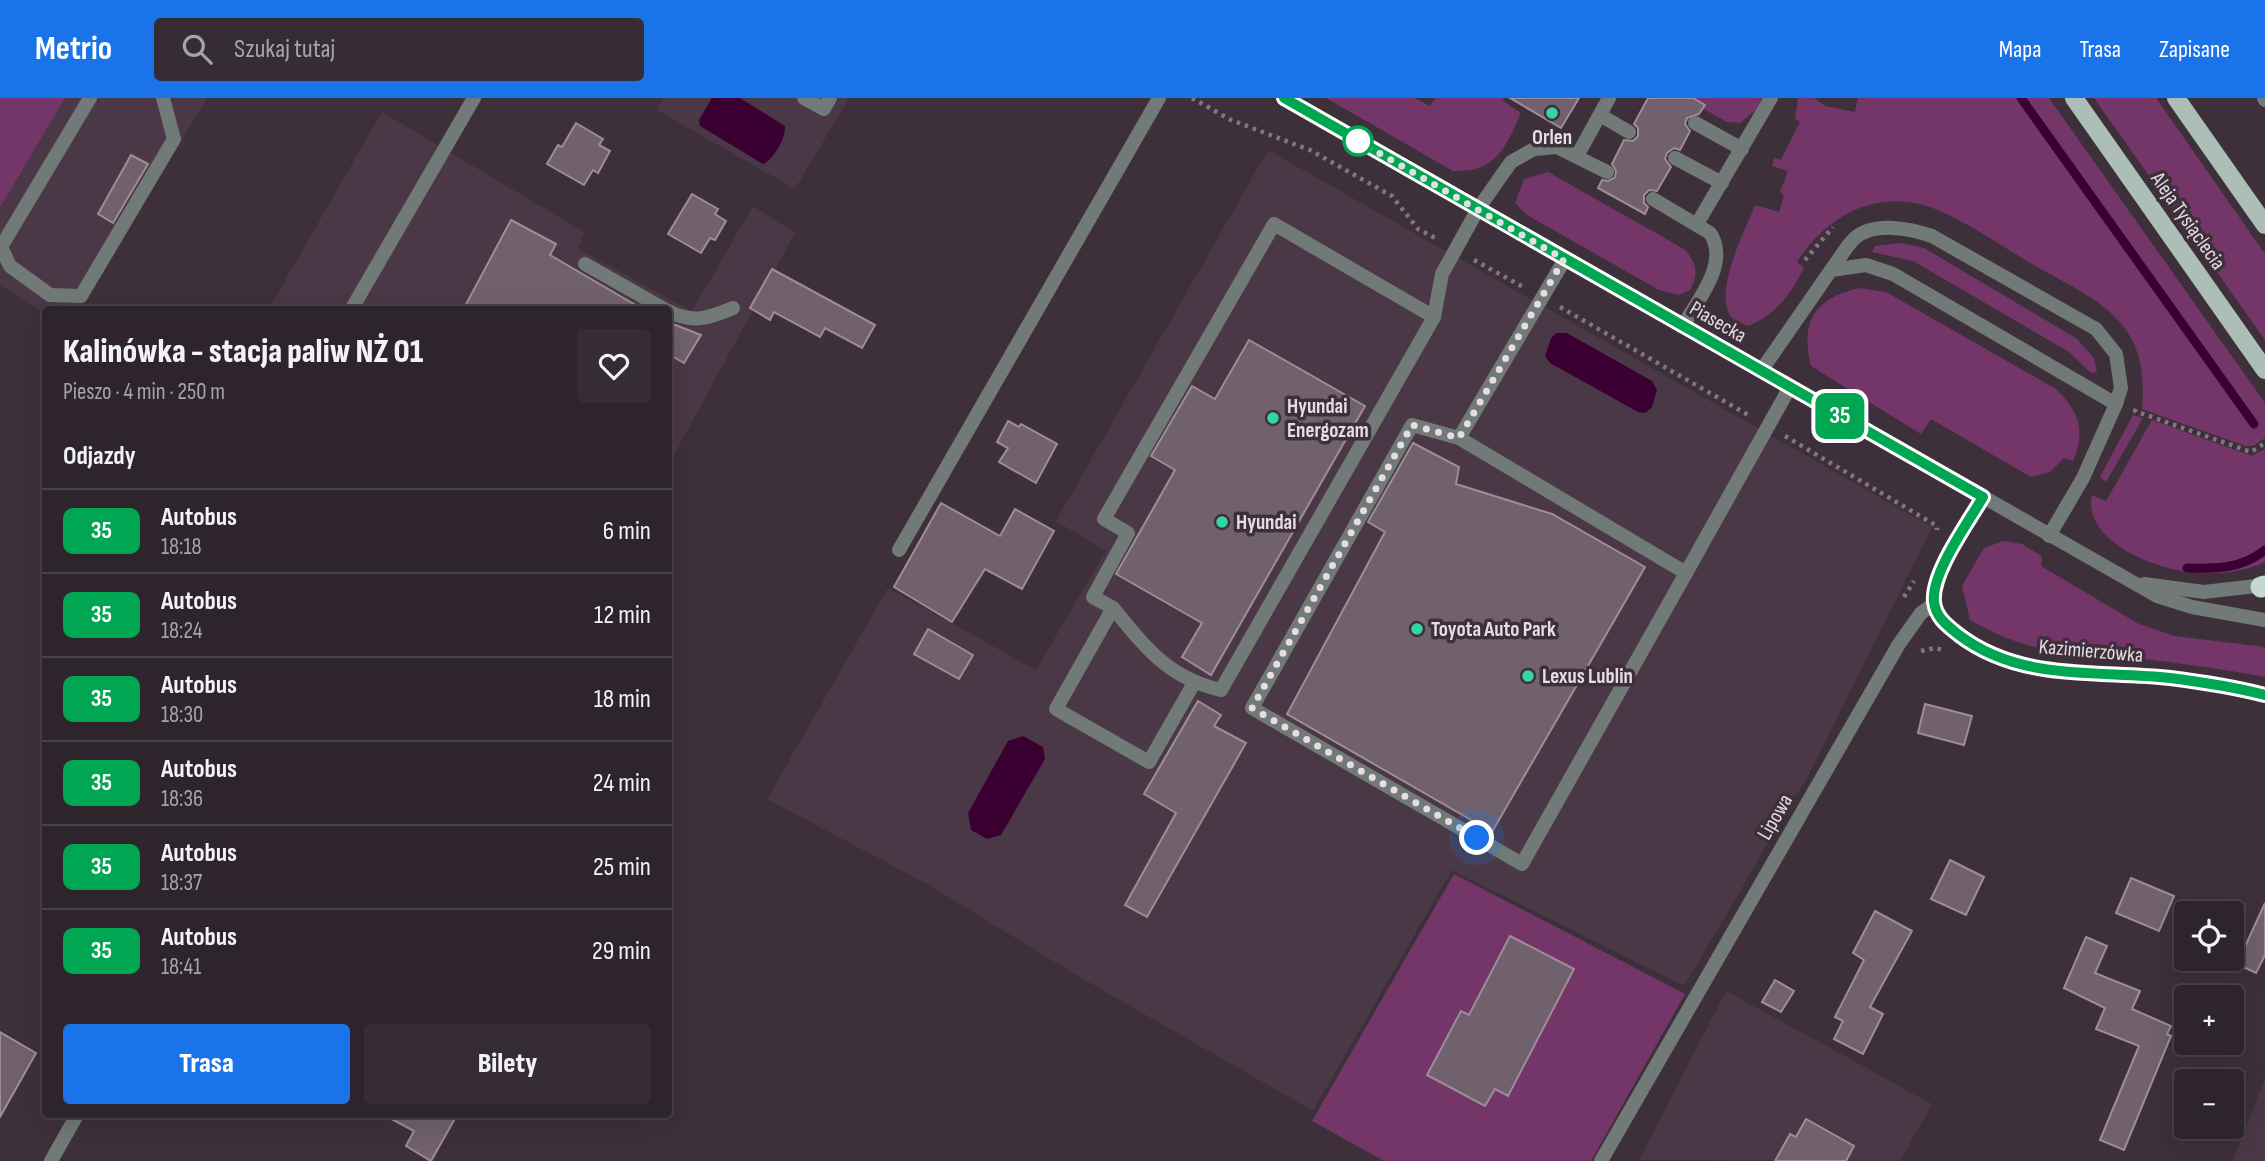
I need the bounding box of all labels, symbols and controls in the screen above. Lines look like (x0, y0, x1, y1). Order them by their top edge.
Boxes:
search box (154, 18, 644, 81)
text: Metrio (35, 29, 112, 69)
icon: search (178, 30, 216, 68)
text: Szukaj tutaj (234, 34, 335, 65)
text: Mapa (1999, 35, 2042, 64)
text: Trasa (2080, 35, 2121, 64)
text: Zapisane (2159, 35, 2230, 64)
marker: Orlen (1544, 105, 1560, 121)
place label: Orlen (1532, 125, 1572, 150)
unlabelled marker (1343, 126, 1373, 156)
street label: Aleja Tysiąclecia (2145, 167, 2231, 275)
street label: Piasecka (1685, 296, 1751, 348)
button: heart (577, 329, 651, 403)
text: Kalinówka - stacja paliw NŻ 01 (63, 332, 423, 372)
text: Pieszo · 4 min · 250 m (63, 378, 225, 406)
line badge: 35 (1808, 393, 1871, 439)
place label: Hyundai Energozam (1287, 394, 1369, 443)
text: 35 (1829, 401, 1851, 430)
marker: Hyundai Energozam (1265, 410, 1281, 426)
text: Odjazdy (63, 441, 135, 472)
text: Autobus (161, 502, 237, 533)
place label: Hyundai (1236, 510, 1296, 535)
marker: Hyundai (1214, 514, 1230, 530)
text: 35 (91, 516, 112, 545)
text: 6 min (603, 516, 651, 547)
text: 18:18 (161, 533, 202, 561)
text: Autobus (161, 586, 237, 617)
text: 35 (91, 600, 112, 629)
text: 12 min (594, 600, 651, 631)
text: 18:24 (161, 617, 202, 645)
place label: Toyota Auto Park (1431, 617, 1556, 642)
marker: Toyota Auto Park (1409, 621, 1425, 637)
street label: Kazimierzówka (2038, 634, 2144, 668)
place label: Lexus Lublin (1542, 664, 1633, 689)
marker: Lexus Lublin (1520, 668, 1536, 684)
text: Autobus (161, 670, 237, 701)
text: 35 (91, 684, 112, 713)
text: 18 min (594, 684, 651, 715)
text: 18:30 (161, 701, 203, 729)
text: Autobus (161, 754, 237, 785)
text: 35 (91, 768, 112, 797)
text: 24 min (593, 768, 651, 799)
text: 18:36 (161, 785, 203, 813)
street label: Lipowa (1752, 790, 1798, 844)
your location (1459, 820, 1494, 855)
text: Autobus (161, 838, 237, 869)
text: 35 (91, 852, 112, 881)
text: 25 min (593, 852, 651, 883)
text: 18:37 (161, 869, 202, 897)
map controls (2174, 901, 2244, 1139)
button: locate (2174, 901, 2244, 971)
text: Autobus (161, 922, 237, 953)
text: 35 (91, 936, 112, 965)
text: 29 min (592, 936, 651, 967)
text: 18:41 (161, 953, 201, 981)
button: + (2174, 985, 2244, 1055)
button: Trasa (63, 1024, 350, 1104)
button: Bilety (364, 1024, 651, 1104)
button: − (2174, 1069, 2244, 1139)

